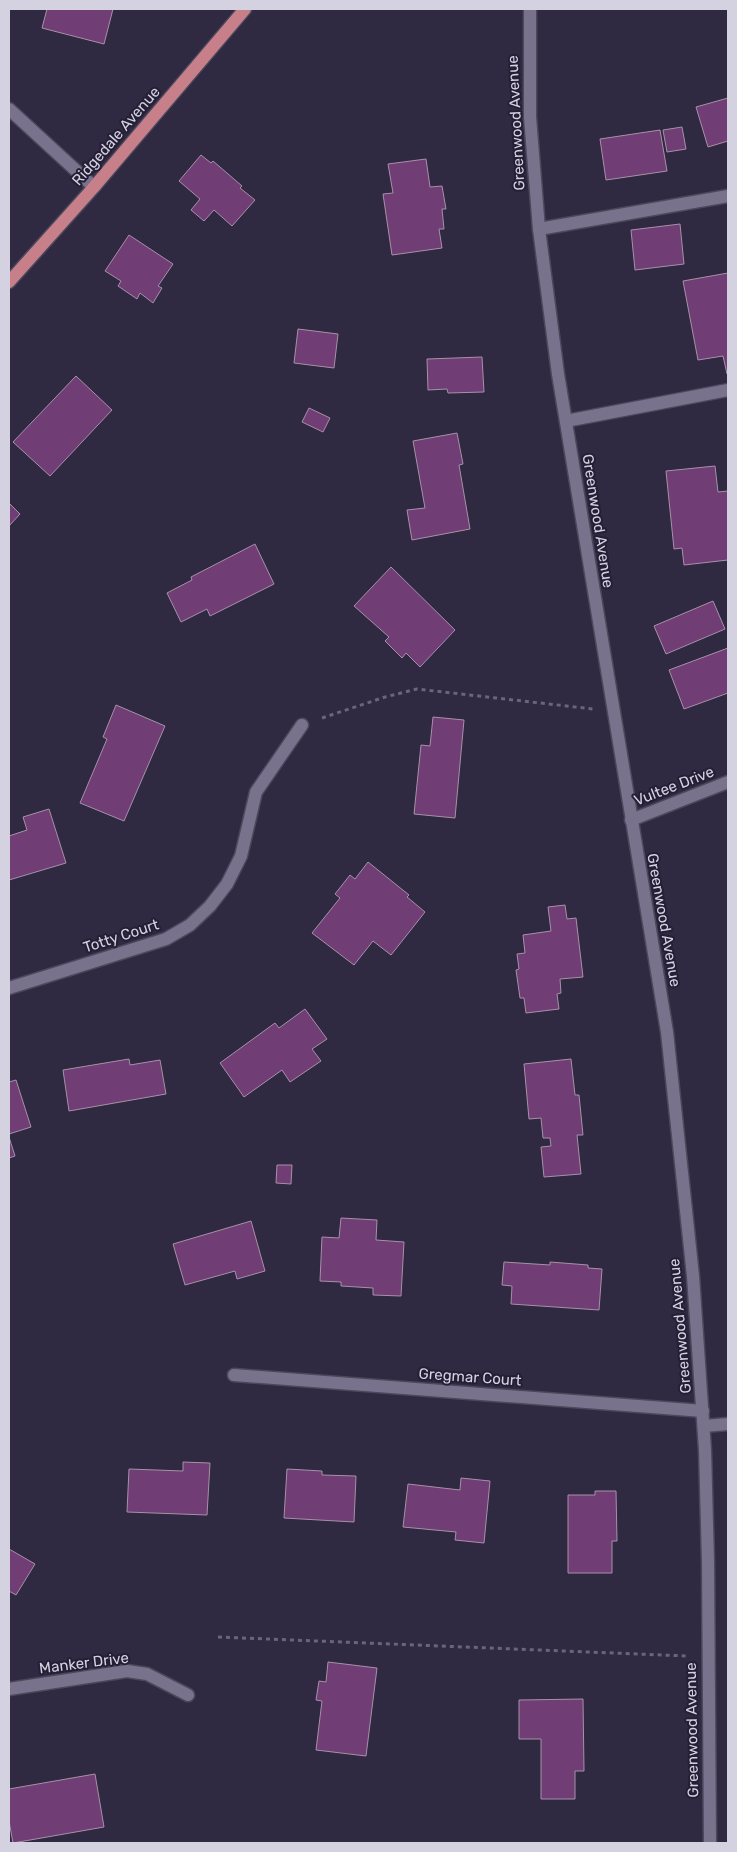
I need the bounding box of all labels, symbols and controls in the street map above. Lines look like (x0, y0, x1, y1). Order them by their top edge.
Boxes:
street label: Greenwood Avenue (503, 55, 529, 191)
street label: Ridgedale Avenue (68, 83, 164, 189)
street label: Greenwood Avenue (579, 453, 617, 589)
street label: Vultee Drive (631, 762, 717, 810)
street label: Greenwood Avenue (643, 852, 685, 988)
street label: Totty Court (81, 915, 161, 957)
street label: Greenwood Avenue (665, 1258, 695, 1394)
street label: Gregmar Court (418, 1364, 522, 1390)
street label: Manker Drive (38, 1649, 130, 1677)
street label: Greenwood Avenue (682, 1662, 702, 1798)

